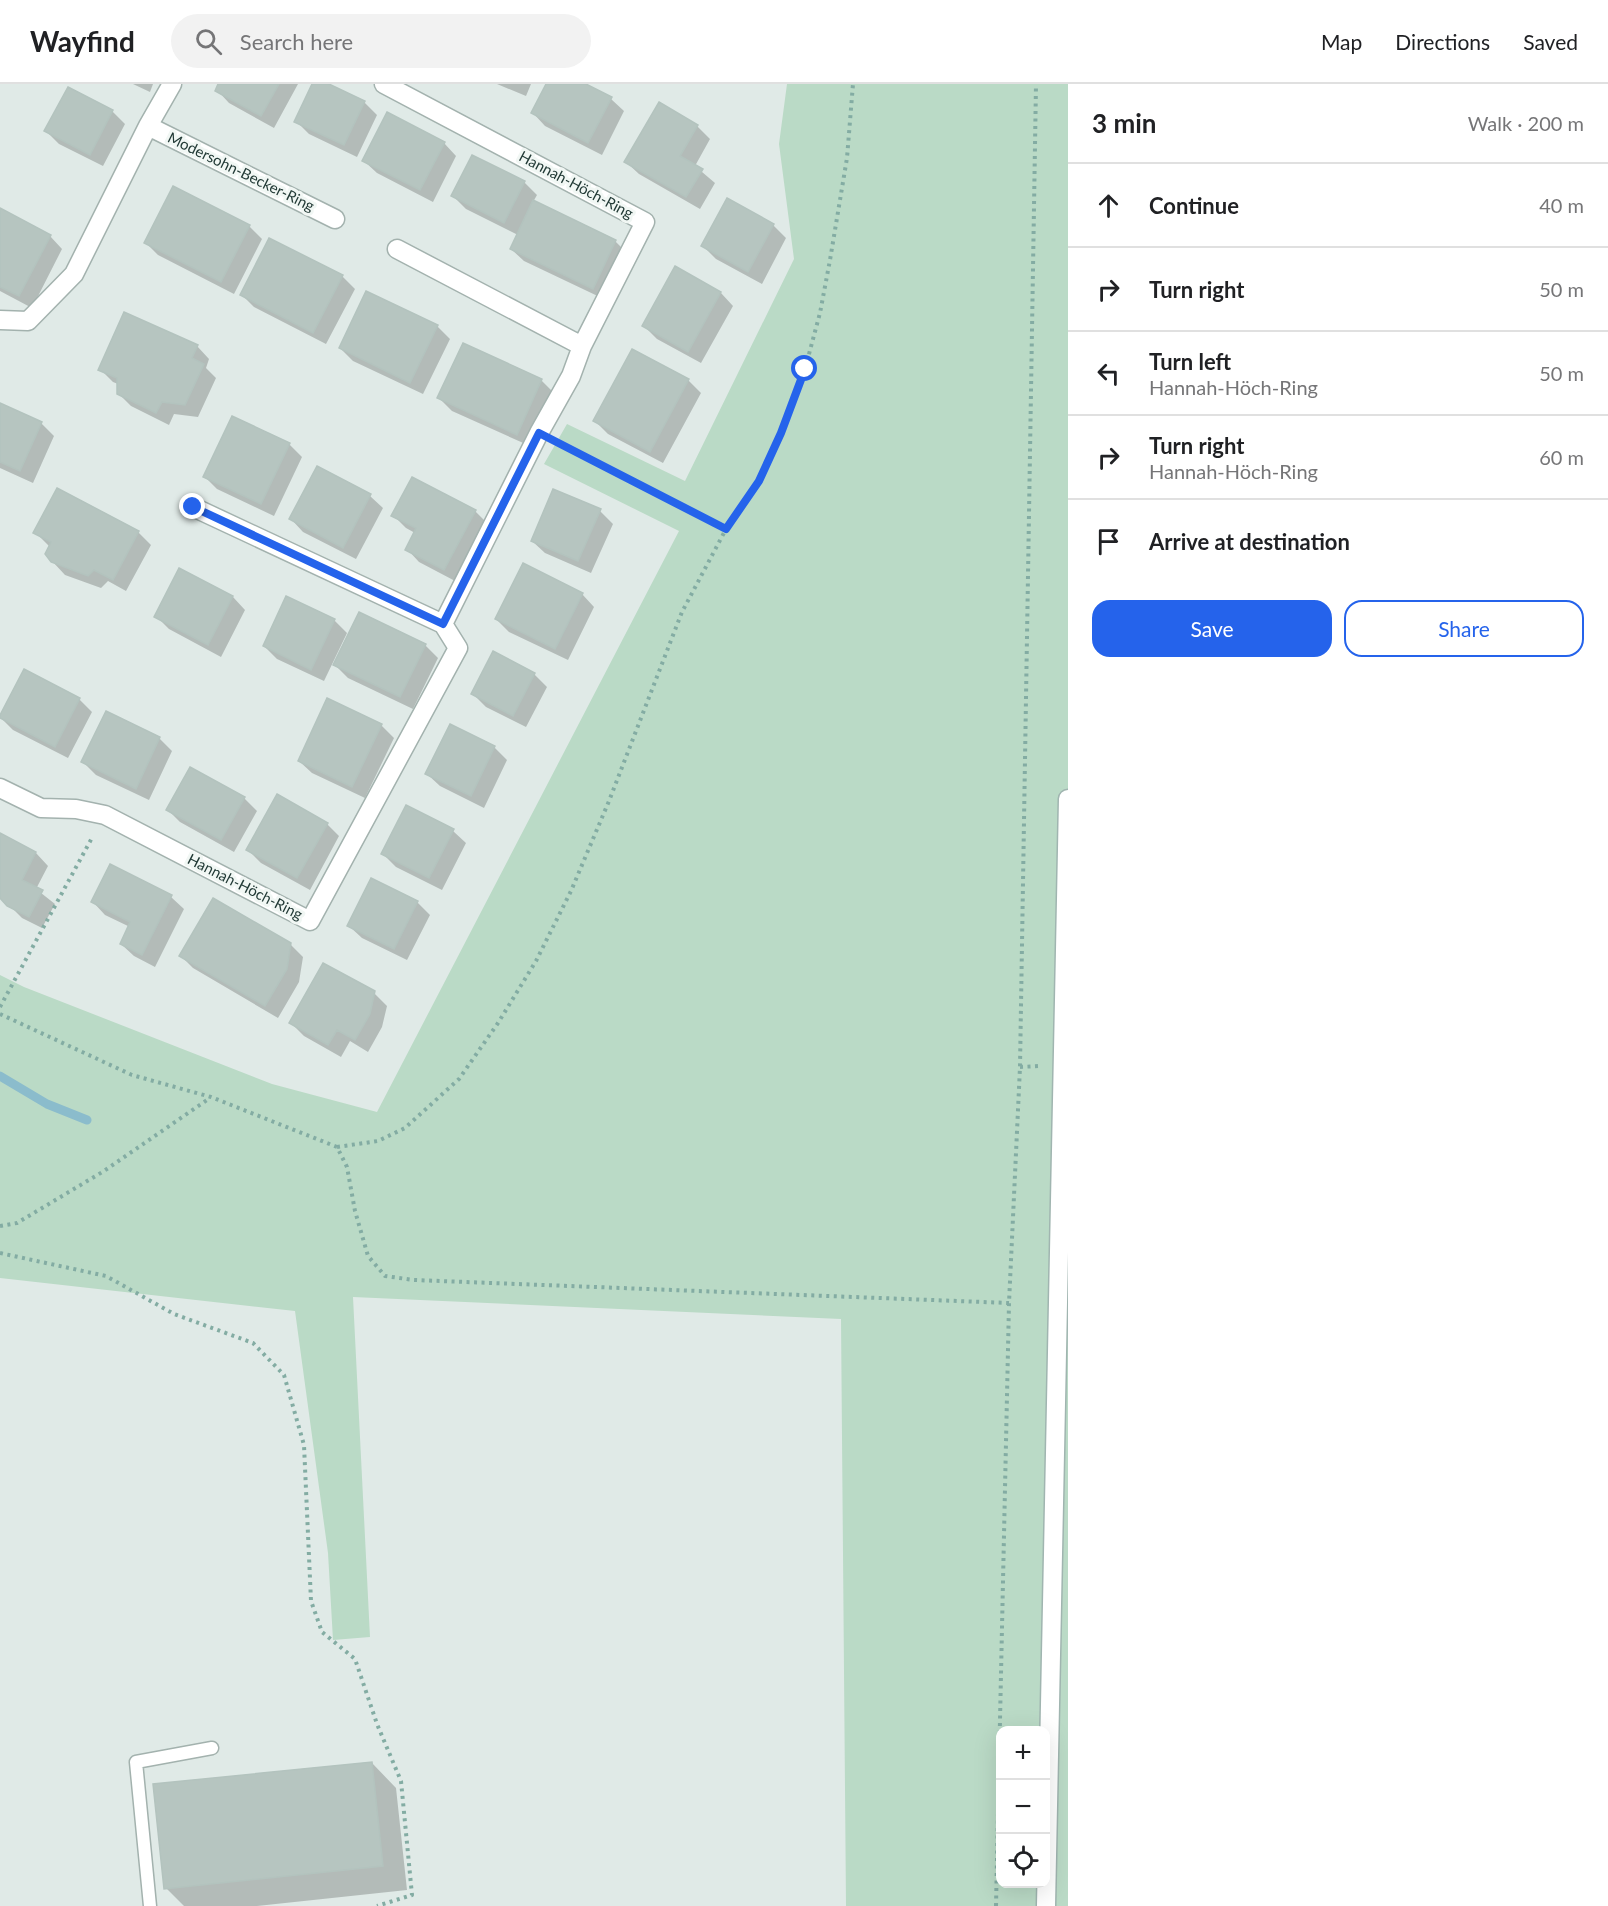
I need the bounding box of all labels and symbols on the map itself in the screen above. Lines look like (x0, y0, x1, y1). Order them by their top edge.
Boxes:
street label: Modersohn-Becker-Ring (165, 128, 318, 215)
street label: Hannah-Höch-Ring (516, 146, 637, 222)
route start (791, 355, 817, 381)
route end (179, 493, 205, 519)
street label: Hannah-Höch-Ring (185, 849, 306, 923)

